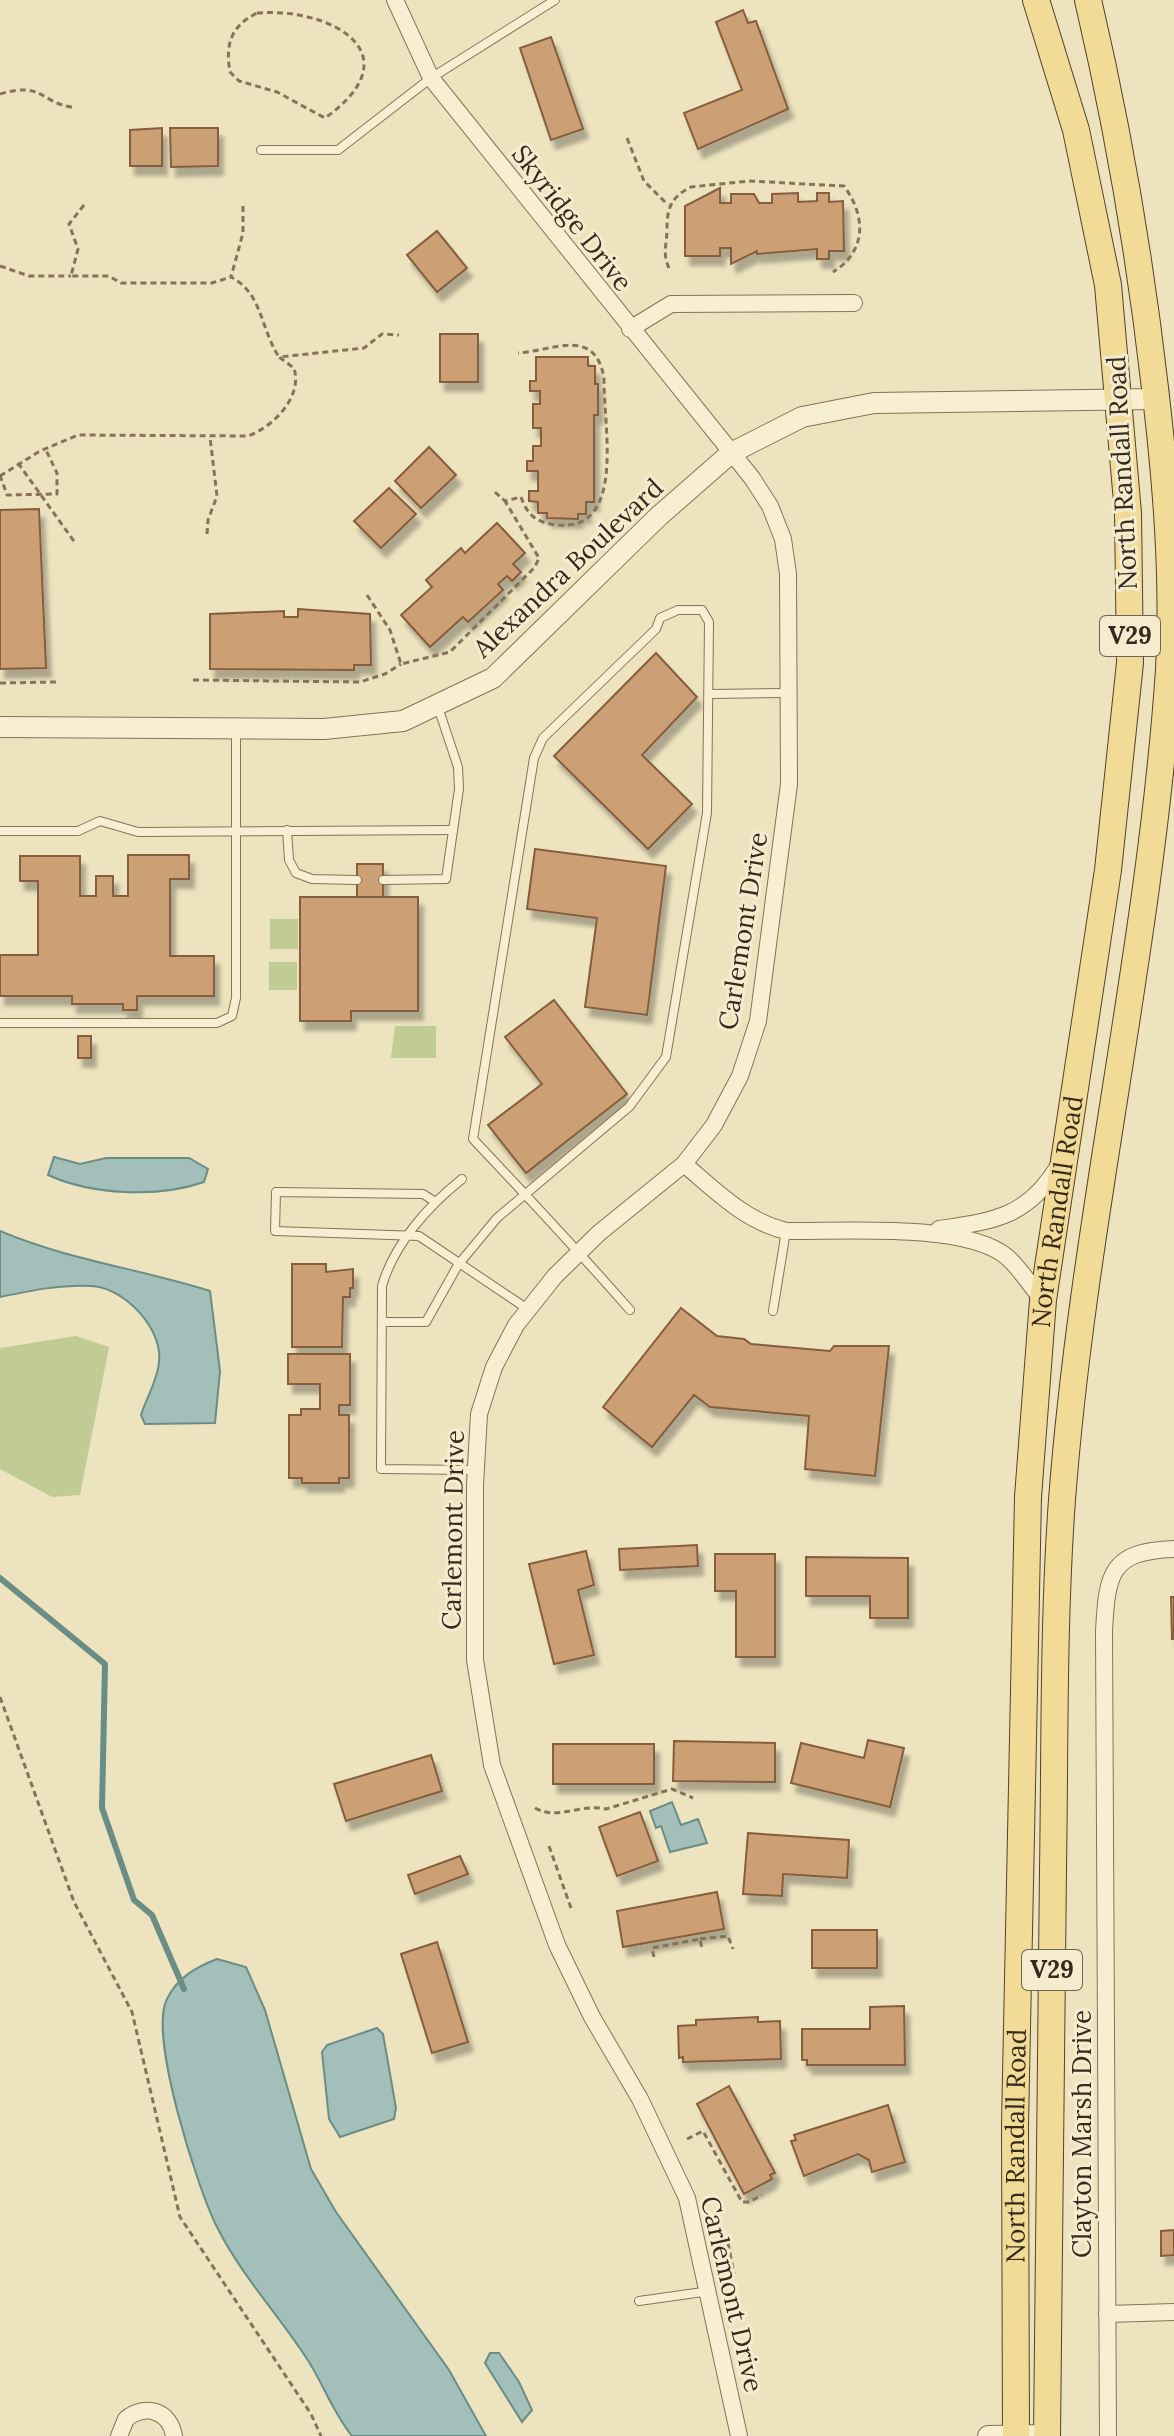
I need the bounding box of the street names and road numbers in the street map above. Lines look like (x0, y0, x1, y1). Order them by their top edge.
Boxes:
street label: Skyridge Drive (505, 138, 640, 297)
street label: North Randall Road (1099, 355, 1144, 591)
street label: Alexandra Boulevard (465, 471, 670, 665)
road number: V29 (1100, 616, 1160, 656)
street label: Carlemont Drive (711, 830, 774, 1032)
street label: North Randall Road (1024, 1093, 1090, 1329)
street label: Carlemont Drive (434, 1430, 471, 1630)
road number: V29 (1022, 1950, 1082, 1990)
street label: Clayton Marsh Drive (1065, 2010, 1098, 2258)
street label: North Randall Road (998, 2028, 1033, 2263)
street label: Carlemont Drive (694, 2193, 771, 2395)

